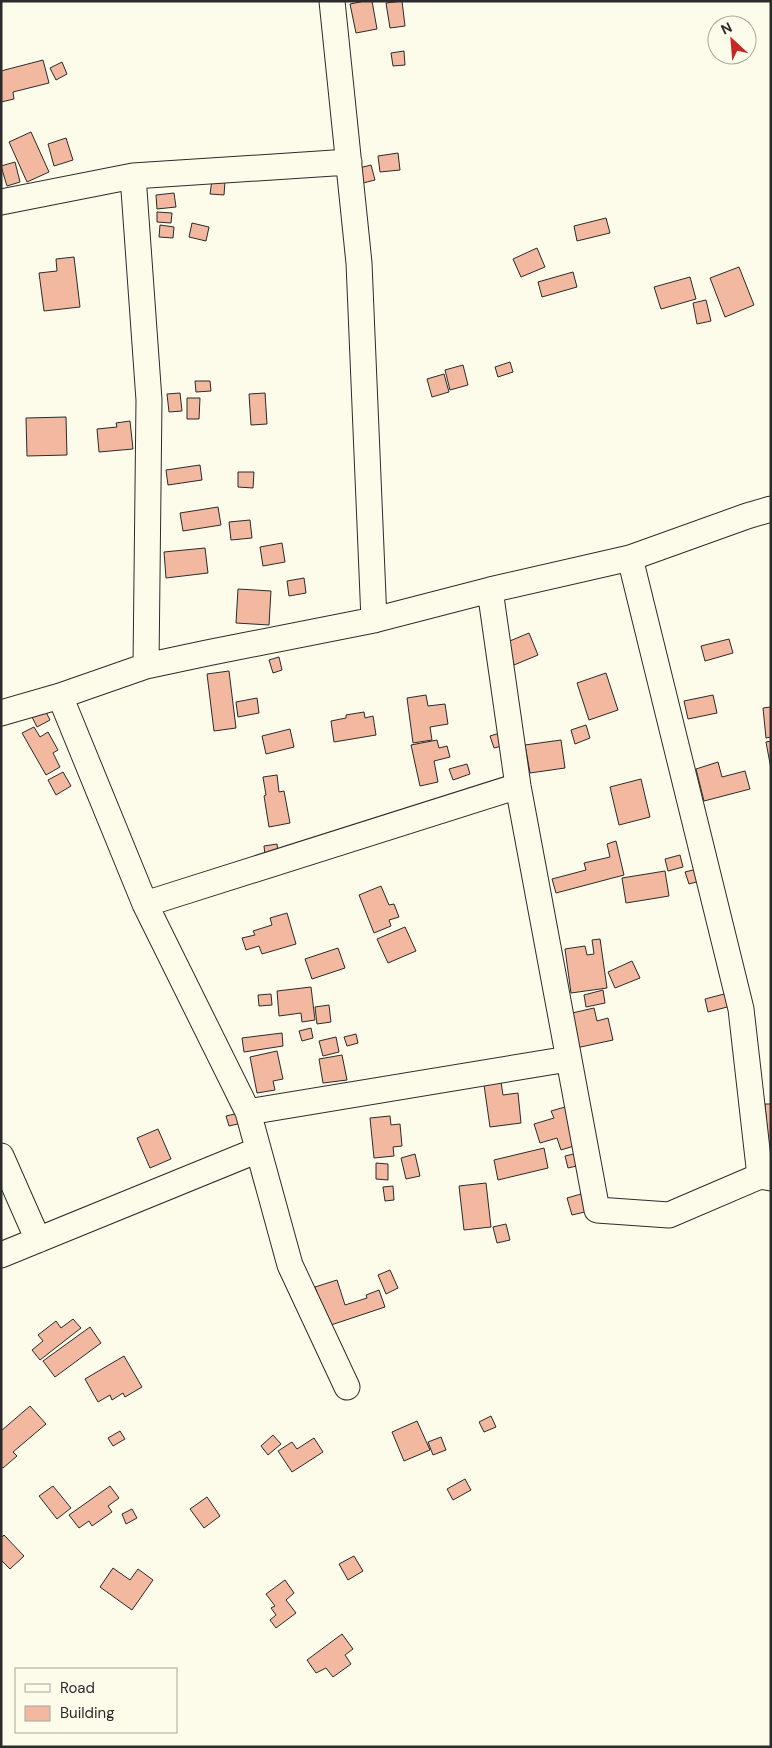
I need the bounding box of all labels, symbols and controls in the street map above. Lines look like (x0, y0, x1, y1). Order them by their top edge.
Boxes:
north arrow (707, 15, 757, 65)
text: N (718, 18, 735, 39)
legend (15, 1668, 178, 1733)
text: Road (60, 1678, 95, 1698)
text: Building (60, 1703, 115, 1723)

